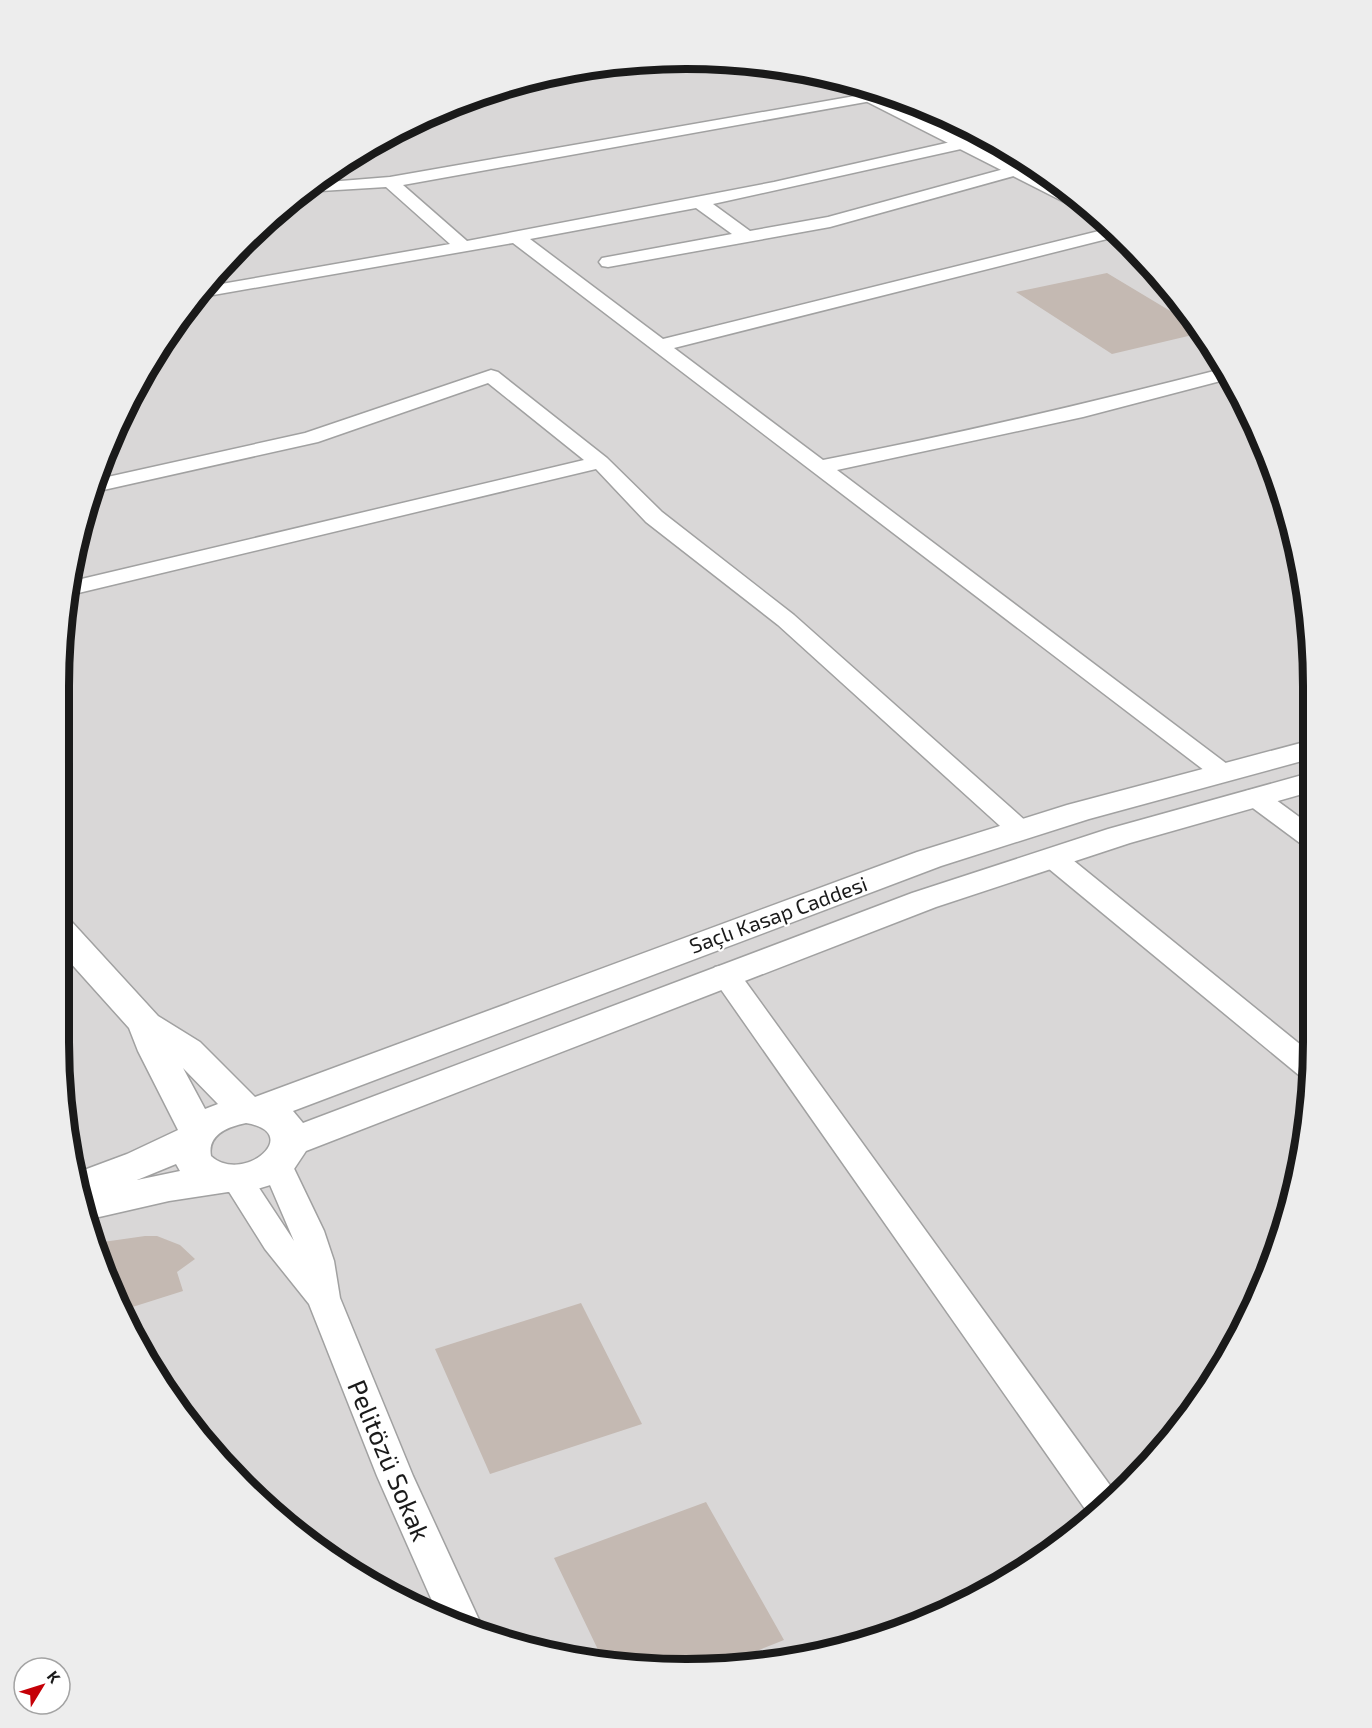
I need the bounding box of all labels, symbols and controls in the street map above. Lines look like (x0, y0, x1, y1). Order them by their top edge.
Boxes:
street label: Saçlı Kasap Caddesi (686, 870, 871, 960)
street label: Pelitözü Sokak (342, 1375, 438, 1545)
north arrow (12, 1656, 72, 1716)
text: K (44, 1667, 65, 1687)

